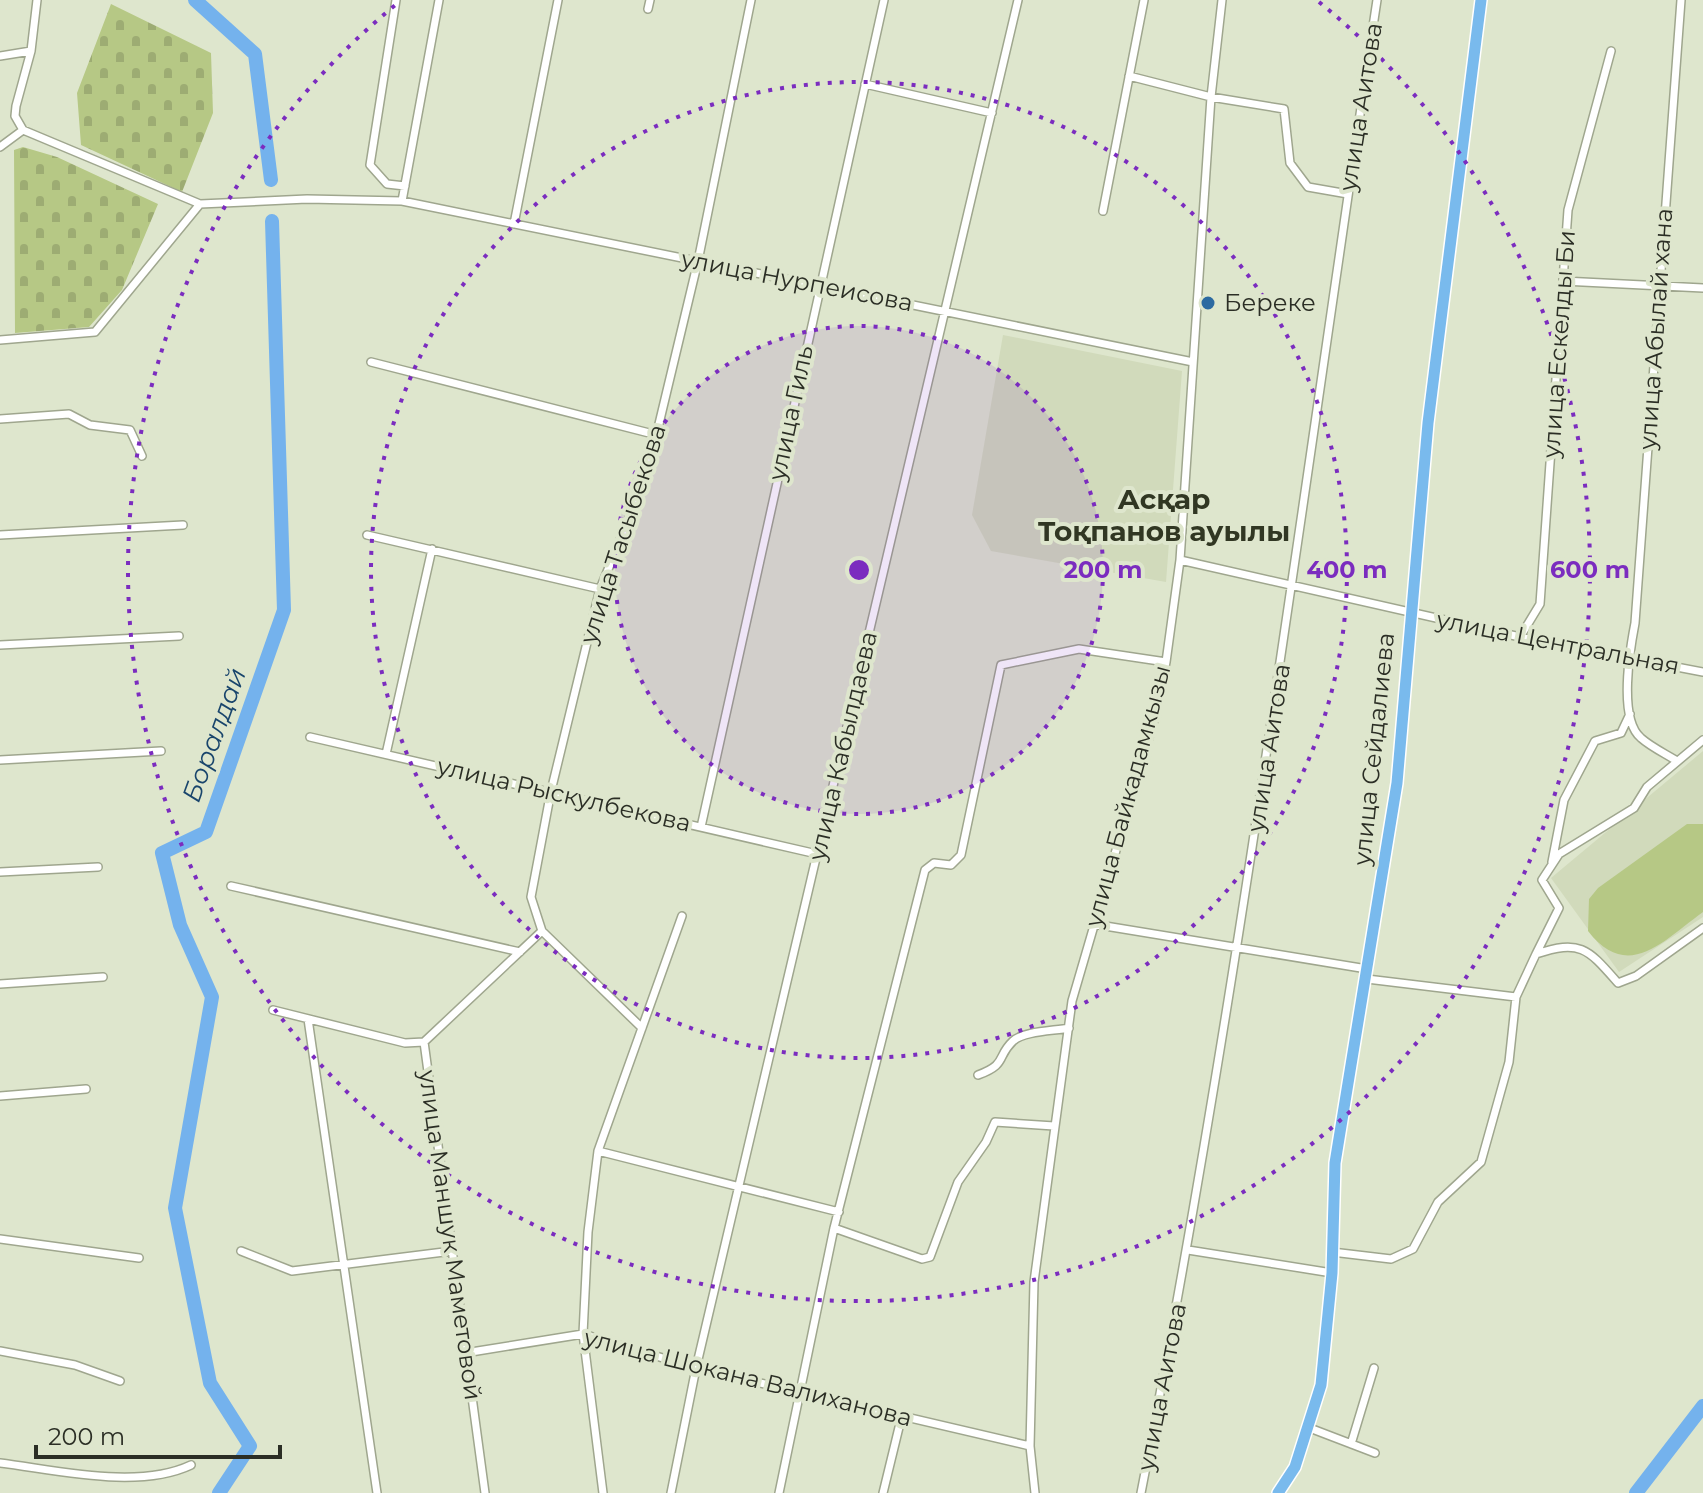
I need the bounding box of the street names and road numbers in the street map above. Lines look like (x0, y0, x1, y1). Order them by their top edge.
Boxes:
street label: улица Аитова (1333, 21, 1388, 194)
street label: улица Абылай хана (1633, 207, 1678, 452)
street label: улица Ескелды Би (1536, 229, 1581, 460)
street label: улица Нурпеисова (678, 244, 915, 317)
street label: улица Гиль (762, 343, 819, 484)
street label: улица Тасыбекова (573, 420, 672, 648)
street label: улица Центральная (1433, 605, 1682, 680)
street label: улица Кабылдаева (802, 628, 883, 864)
street label: улица Сейдалиева (1347, 631, 1400, 868)
street label: улица Байкадамкызы (1078, 662, 1176, 931)
street label: улица Аитова (1241, 662, 1296, 835)
street label: улица Рыскулбекова (433, 751, 694, 838)
street label: улица Маншук Маметовой (413, 1067, 488, 1402)
street label: улица Аитова (1131, 1301, 1192, 1474)
street label: улица Шокана Валиханова (580, 1322, 915, 1432)

